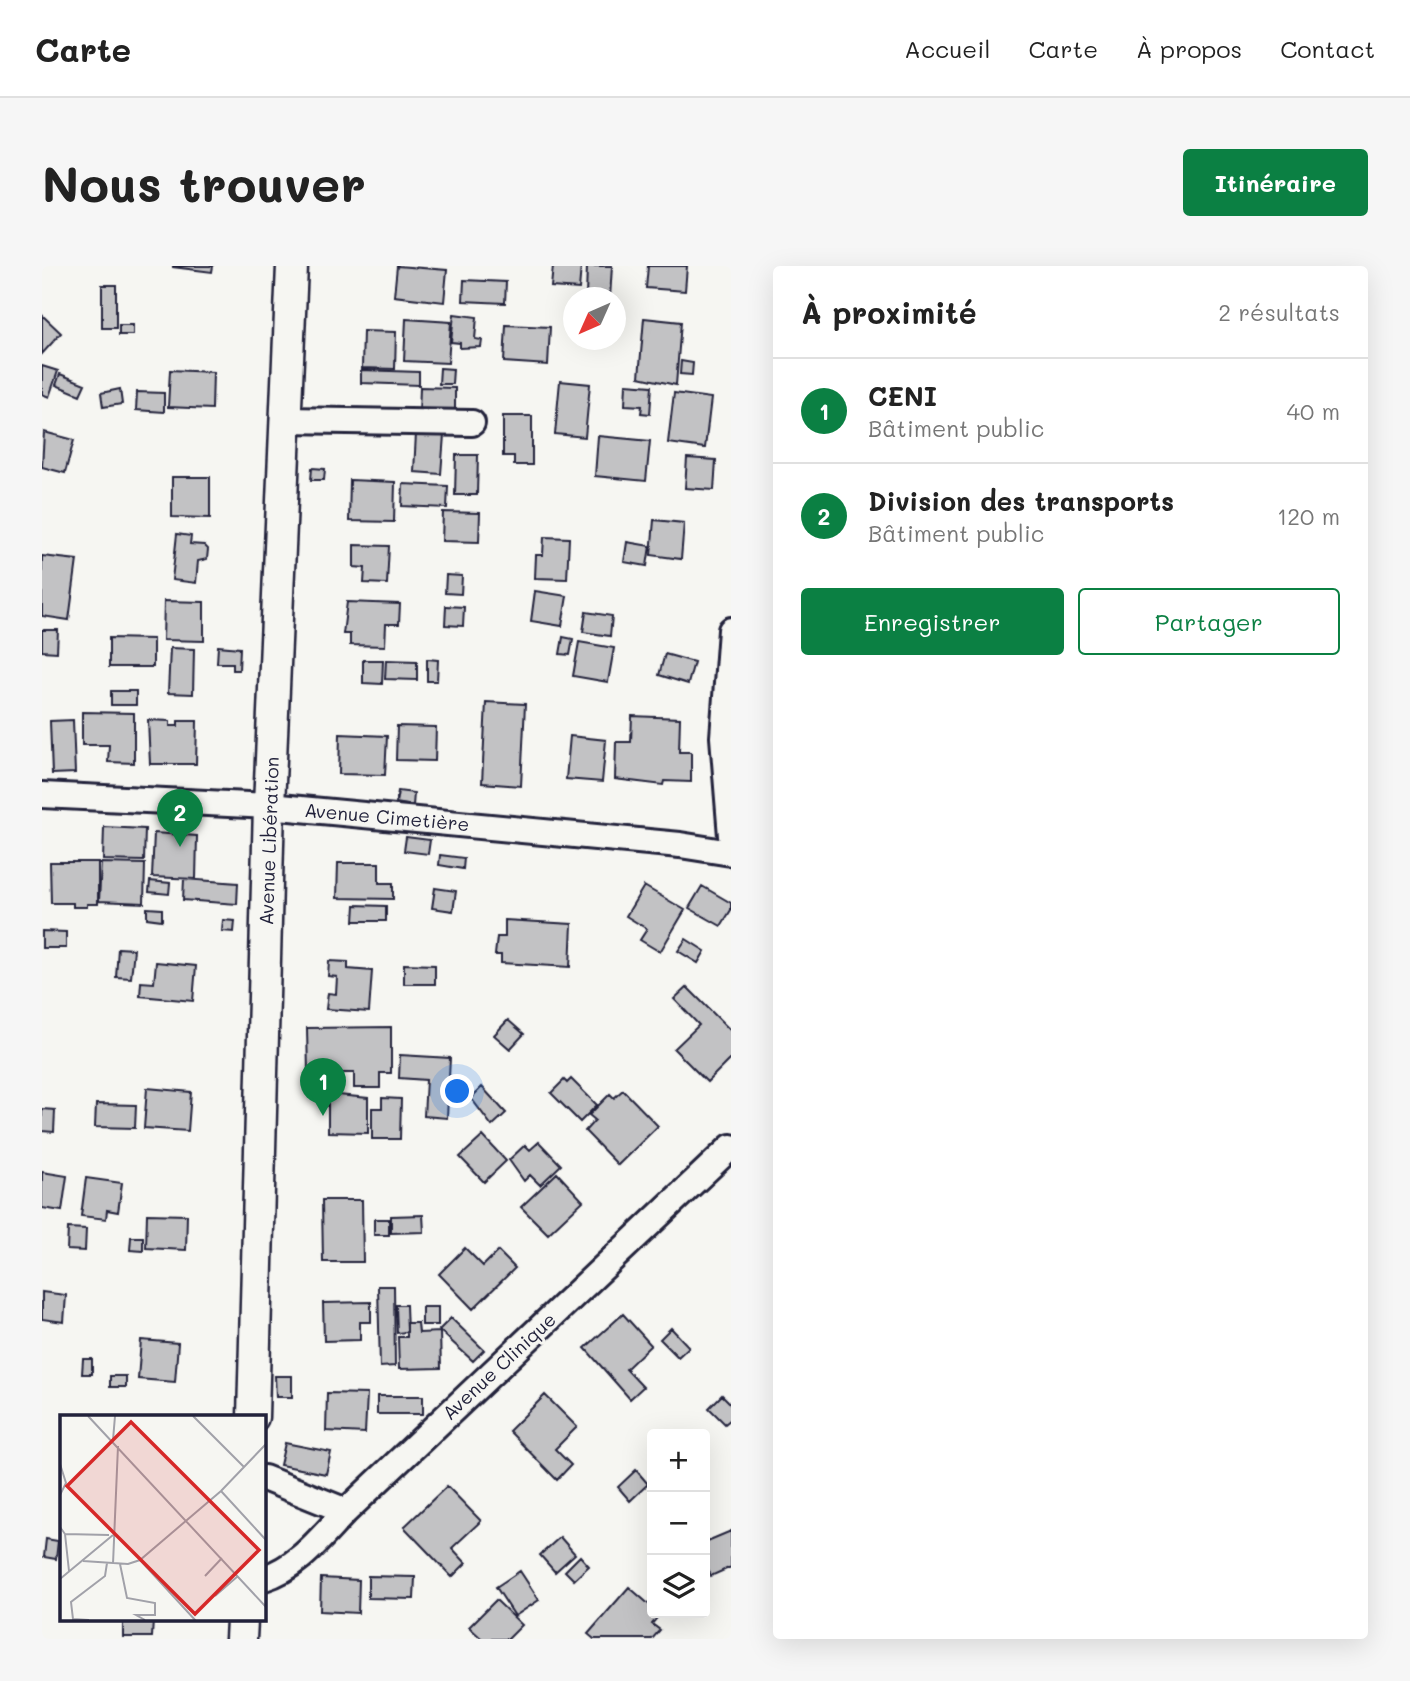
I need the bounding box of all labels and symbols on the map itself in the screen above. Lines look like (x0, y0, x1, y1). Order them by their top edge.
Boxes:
north arrow (563, 287, 626, 350)
street label: Avenue Libération (253, 756, 284, 926)
pin: 2 (157, 789, 203, 847)
street label: Avenue Cimetière (304, 797, 470, 836)
pin: 1 (300, 1058, 346, 1116)
your location (440, 1074, 474, 1108)
street label: Avenue Clinique (437, 1306, 561, 1425)
inset map (60, 1415, 266, 1622)

